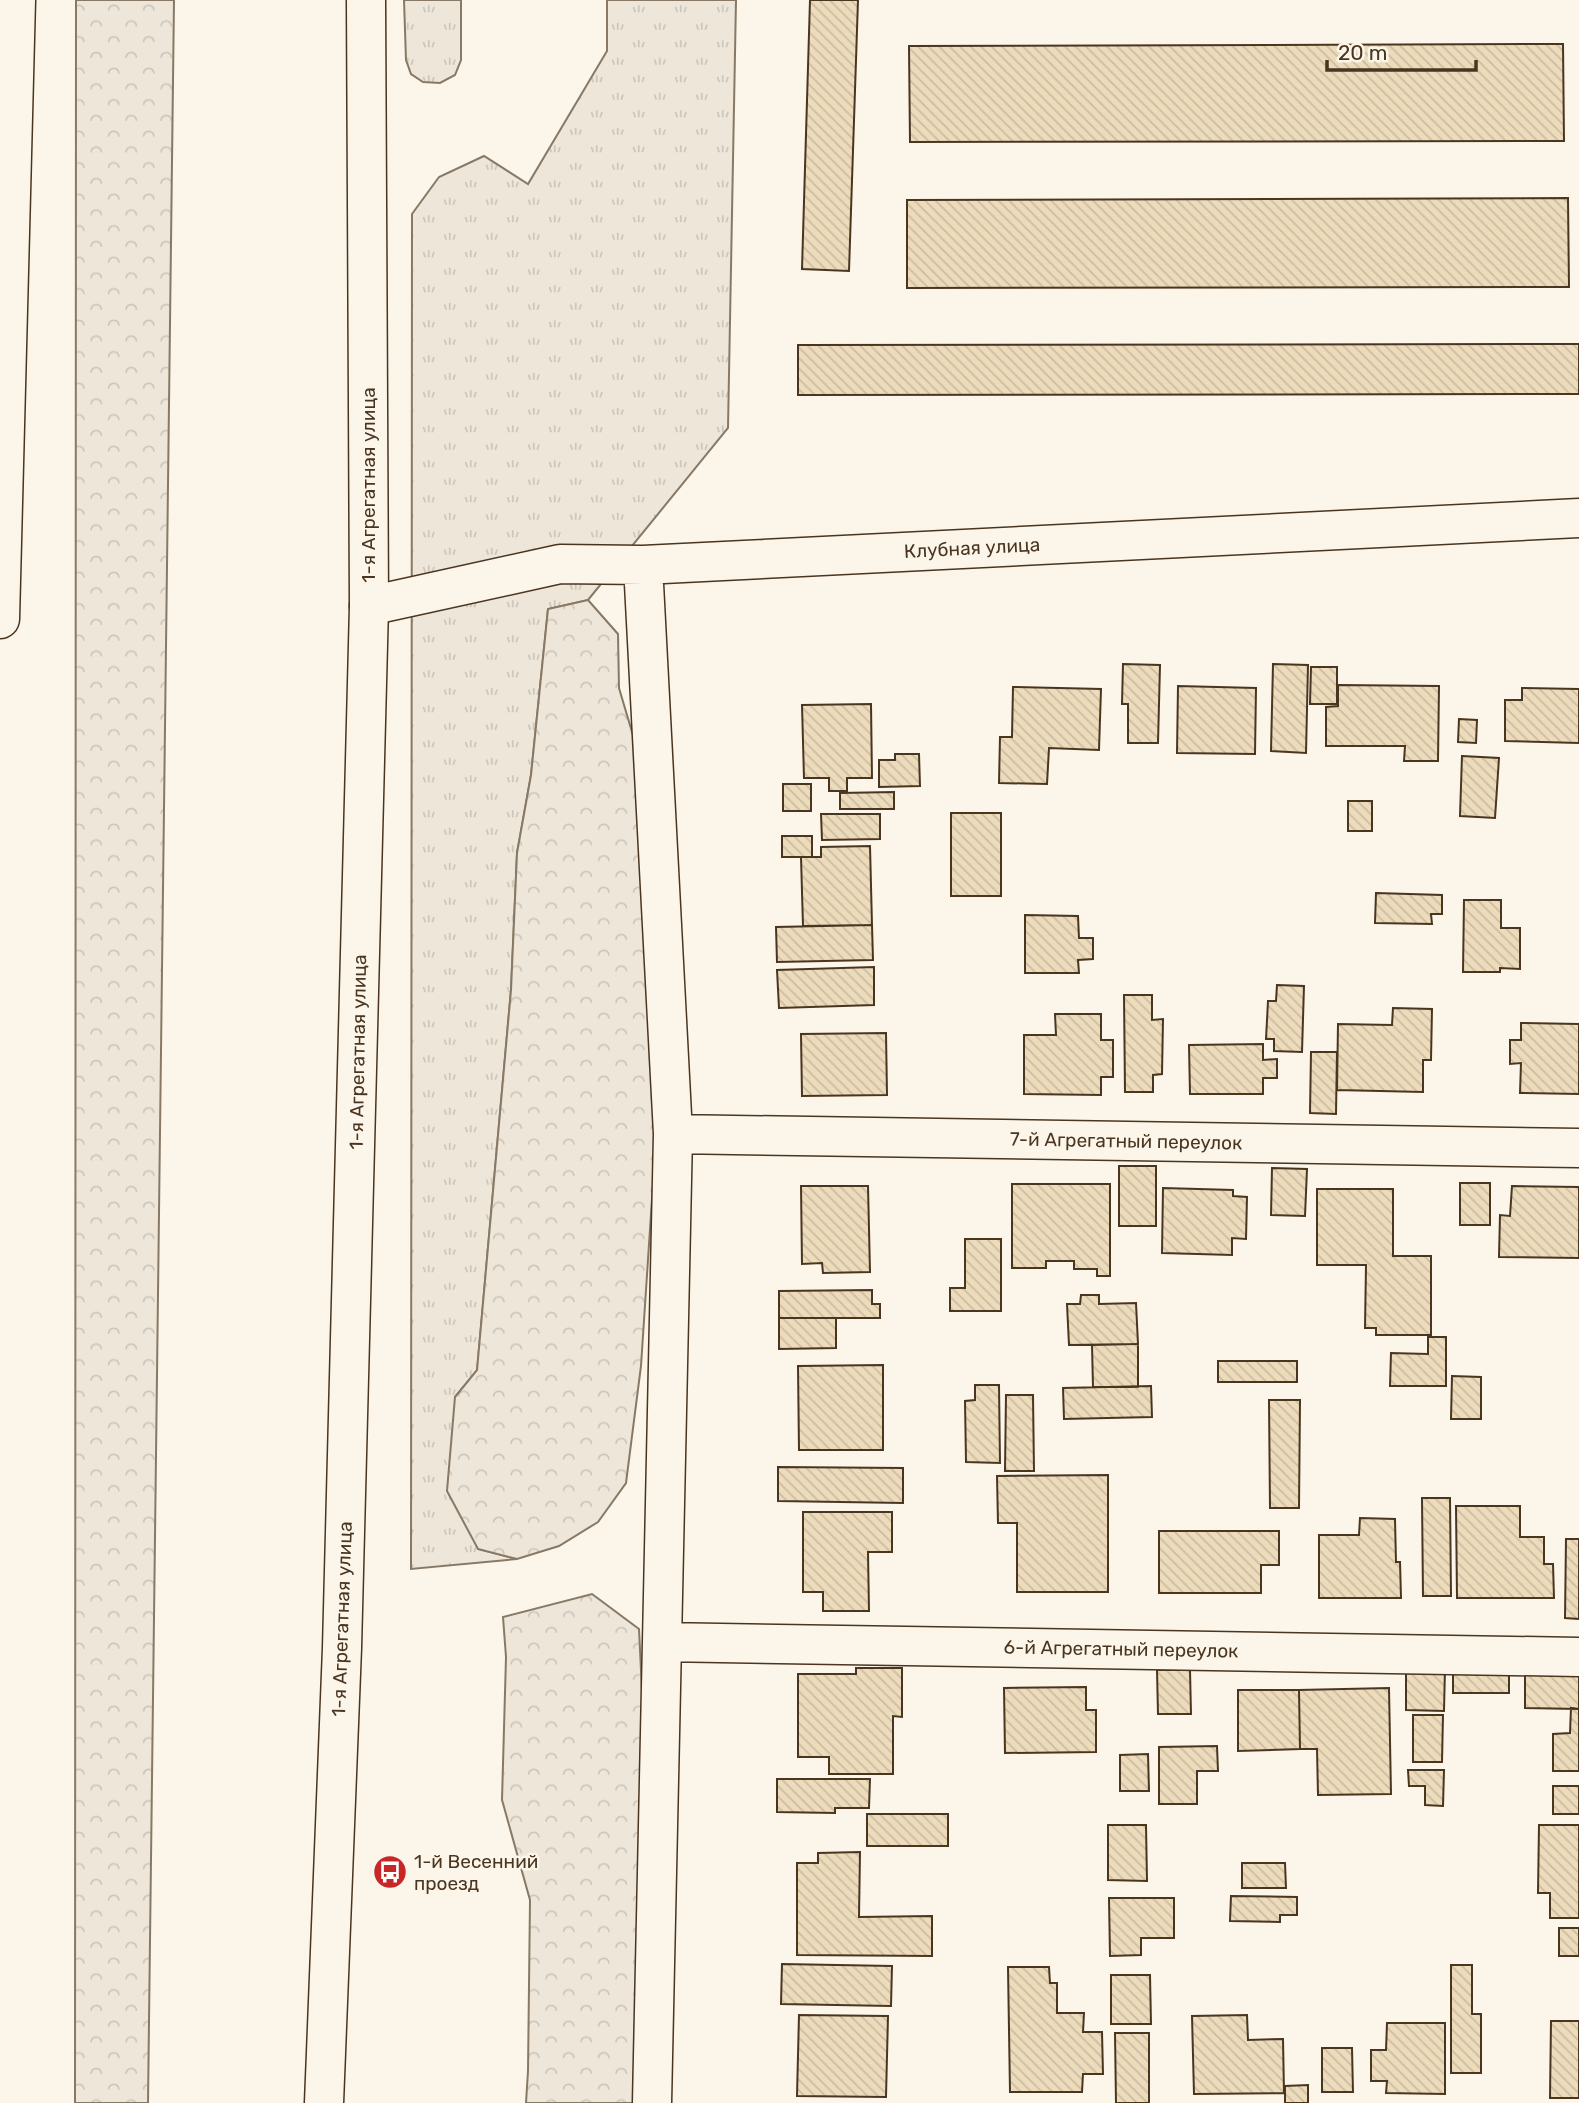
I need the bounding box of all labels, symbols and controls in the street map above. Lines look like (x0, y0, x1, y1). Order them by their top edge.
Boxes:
scale bar (1327, 28, 1476, 72)
text: 20 m (1338, 40, 1387, 65)
street label: 1-я Агрегатная улица (357, 387, 380, 583)
street label: Клубная улица (903, 533, 1041, 563)
street label: 1-я Агрегатная улица (345, 954, 371, 1150)
street label: 7-й Агрегатный переулок (1010, 1127, 1242, 1155)
street label: 1-я Агрегатная улица (327, 1521, 357, 1717)
street label: 6-й Агрегатный переулок (1003, 1635, 1239, 1663)
place label: 1-й Весенний проезд (414, 1850, 538, 1895)
bus stop icon: 1-й Весенний проезд (371, 1853, 409, 1891)

